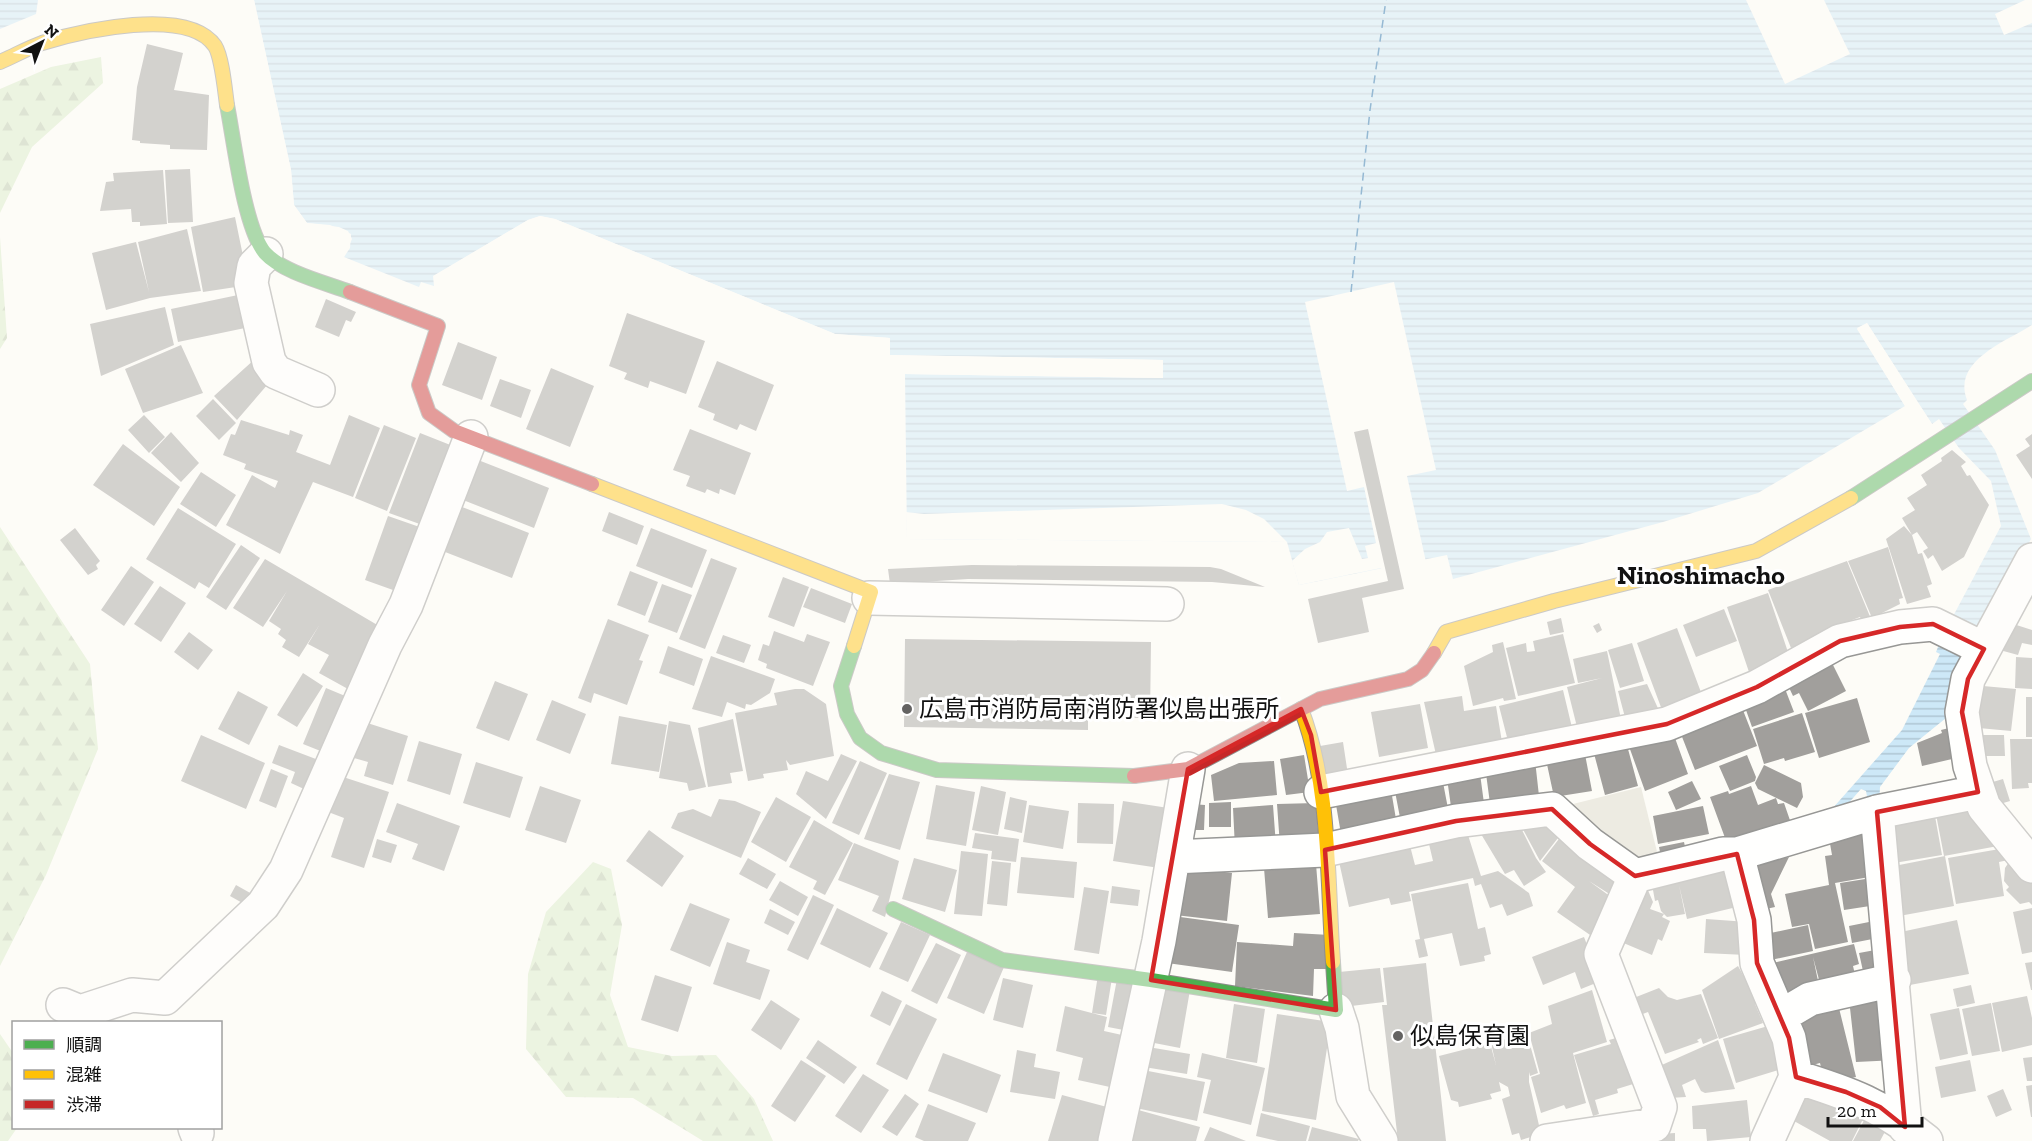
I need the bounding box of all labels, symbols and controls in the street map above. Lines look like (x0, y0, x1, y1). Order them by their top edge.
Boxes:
north arrow (12, 12, 72, 72)
text: N (41, 20, 63, 42)
district label: Ninoshimacho (1617, 559, 1785, 591)
place label: 広島市消防局南消防署似島出張所 (919, 694, 1279, 723)
marker: 広島市消防局南消防署似島出張所 (900, 702, 914, 716)
legend (12, 1021, 222, 1129)
place label: 似島保育園 (1410, 1021, 1530, 1050)
marker: 似島保育園 (1391, 1029, 1405, 1043)
text: 順調 (66, 1034, 102, 1056)
text: 混雑 (66, 1064, 102, 1086)
scale bar (1828, 1090, 1922, 1128)
text: 渋滞 (66, 1094, 102, 1116)
text: 20 m (1837, 1100, 1877, 1122)

